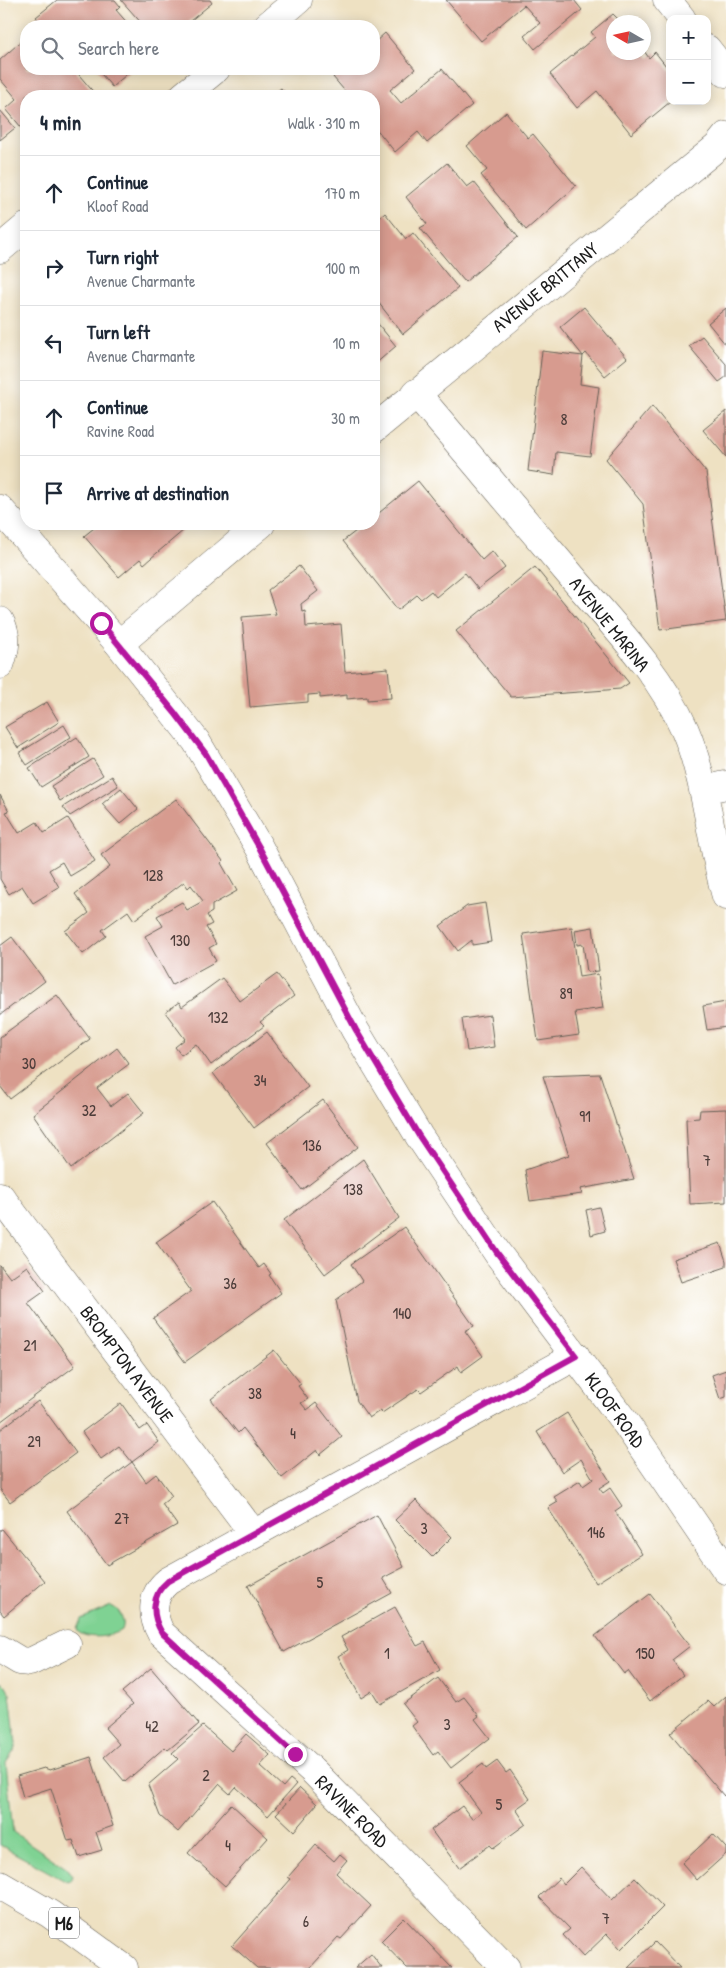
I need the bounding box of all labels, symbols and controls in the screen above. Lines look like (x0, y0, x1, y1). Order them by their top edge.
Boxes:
north arrow (606, 15, 651, 60)
map controls (666, 15, 711, 105)
button: + (666, 15, 711, 60)
search box (20, 20, 380, 75)
icon: search (38, 34, 66, 62)
text: Search here (78, 35, 159, 61)
button: − (666, 60, 711, 105)
text: 4 min (40, 108, 81, 137)
text: Walk · 310 m (288, 112, 360, 134)
text: Continue (87, 169, 148, 195)
icon: ahead (40, 179, 68, 207)
text: 170 m (325, 182, 360, 204)
text: Kloof Road (87, 195, 148, 217)
street label: AVENUE BRITTANY (486, 236, 604, 338)
text: Turn right (87, 244, 158, 270)
icon: right (40, 254, 68, 282)
text: 100 m (325, 257, 360, 279)
text: Avenue Charmante (87, 270, 195, 292)
text: Turn left (87, 319, 150, 345)
icon: left (40, 329, 68, 357)
text: 10 m (332, 332, 360, 354)
text: Avenue Charmante (87, 345, 195, 367)
text: Continue (87, 394, 148, 420)
icon: ahead (40, 404, 68, 432)
text: 30 m (331, 407, 360, 429)
house number: 8 (561, 408, 568, 430)
text: Ravine Road (87, 420, 154, 442)
icon: arrive (40, 479, 68, 507)
text: Arrive at destination (87, 480, 229, 506)
street label: AVENUE MARINA (564, 571, 656, 677)
route start (90, 612, 113, 635)
house number: 128 (143, 864, 163, 886)
house number: 130 (170, 929, 190, 951)
house number: 89 (560, 982, 573, 1004)
house number: 132 (208, 1006, 229, 1028)
house number: 30 (22, 1052, 36, 1074)
house number: 34 (253, 1069, 267, 1091)
house number: 32 (82, 1099, 97, 1121)
house number: 91 (579, 1105, 591, 1127)
house number: 136 (302, 1134, 322, 1156)
house number: 7 (703, 1149, 711, 1171)
house number: 138 (343, 1178, 363, 1200)
house number: 36 (223, 1272, 237, 1294)
street label: BROMPTON AVENUE (74, 1300, 180, 1428)
house number: 140 (393, 1302, 411, 1324)
house number: 21 (23, 1334, 37, 1356)
street label: KLOOF ROAD (579, 1367, 651, 1453)
house number: 38 (248, 1382, 262, 1404)
house number: 4 (290, 1422, 296, 1444)
house number: 29 (27, 1430, 41, 1452)
house number: 27 (114, 1507, 130, 1529)
house number: 3 (420, 1517, 428, 1539)
house number: 146 (587, 1521, 605, 1543)
house number: 5 (317, 1571, 324, 1593)
house number: 1 (384, 1642, 390, 1664)
house number: 150 (635, 1642, 655, 1664)
house number: 3 (443, 1713, 451, 1735)
house number: 42 (145, 1715, 159, 1737)
route end (284, 1743, 307, 1766)
house number: 2 (202, 1764, 210, 1786)
street label: RAVINE ROAD (310, 1769, 394, 1853)
house number: 5 (496, 1793, 503, 1815)
house number: 4 (225, 1834, 231, 1856)
house number: 7 (602, 1907, 610, 1929)
road number: M6 (49, 1908, 79, 1939)
house number: 6 (303, 1910, 309, 1932)

